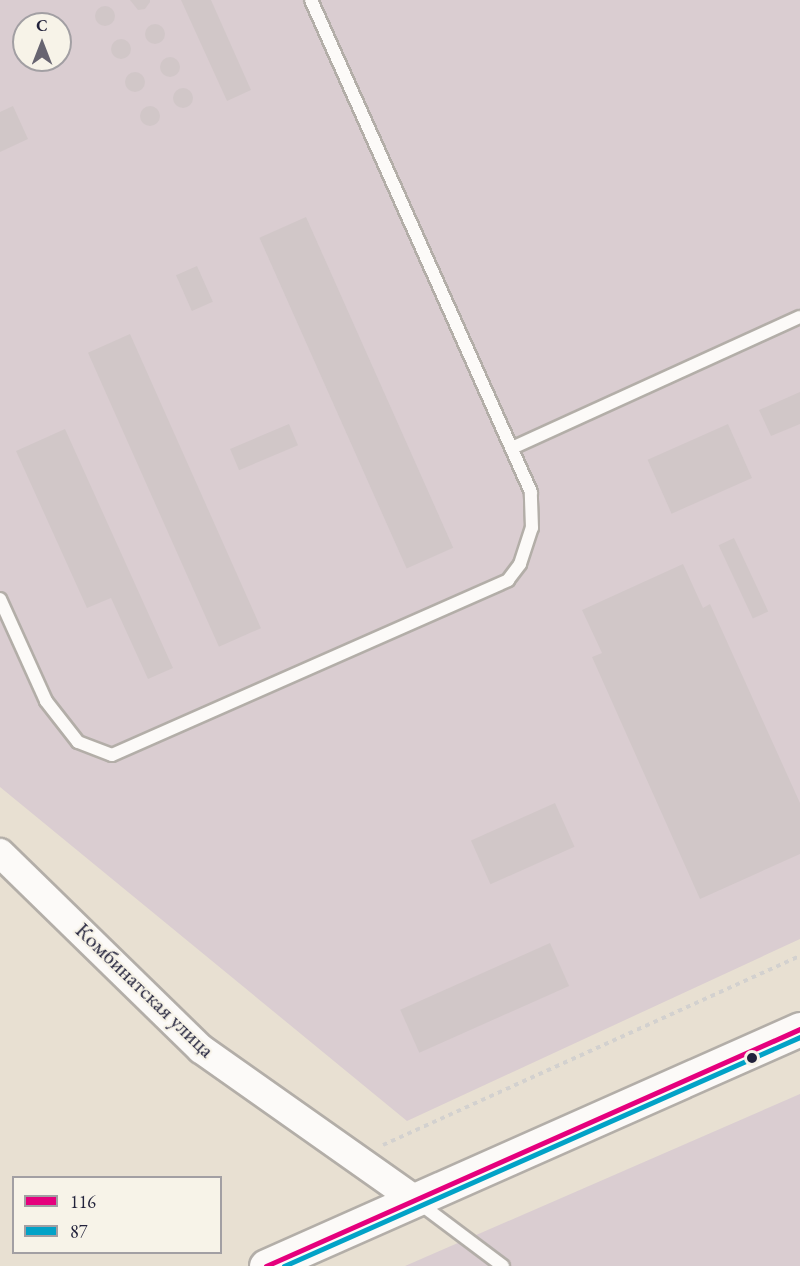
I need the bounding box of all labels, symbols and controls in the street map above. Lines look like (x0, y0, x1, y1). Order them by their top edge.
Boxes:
north arrow (12, 12, 72, 72)
text: С (36, 15, 48, 36)
street label: Комбинатская улица (70, 917, 220, 1063)
unlabelled marker (746, 1052, 758, 1064)
legend (12, 1176, 222, 1254)
text: 116 (70, 1190, 96, 1213)
text: 87 (70, 1220, 87, 1243)

